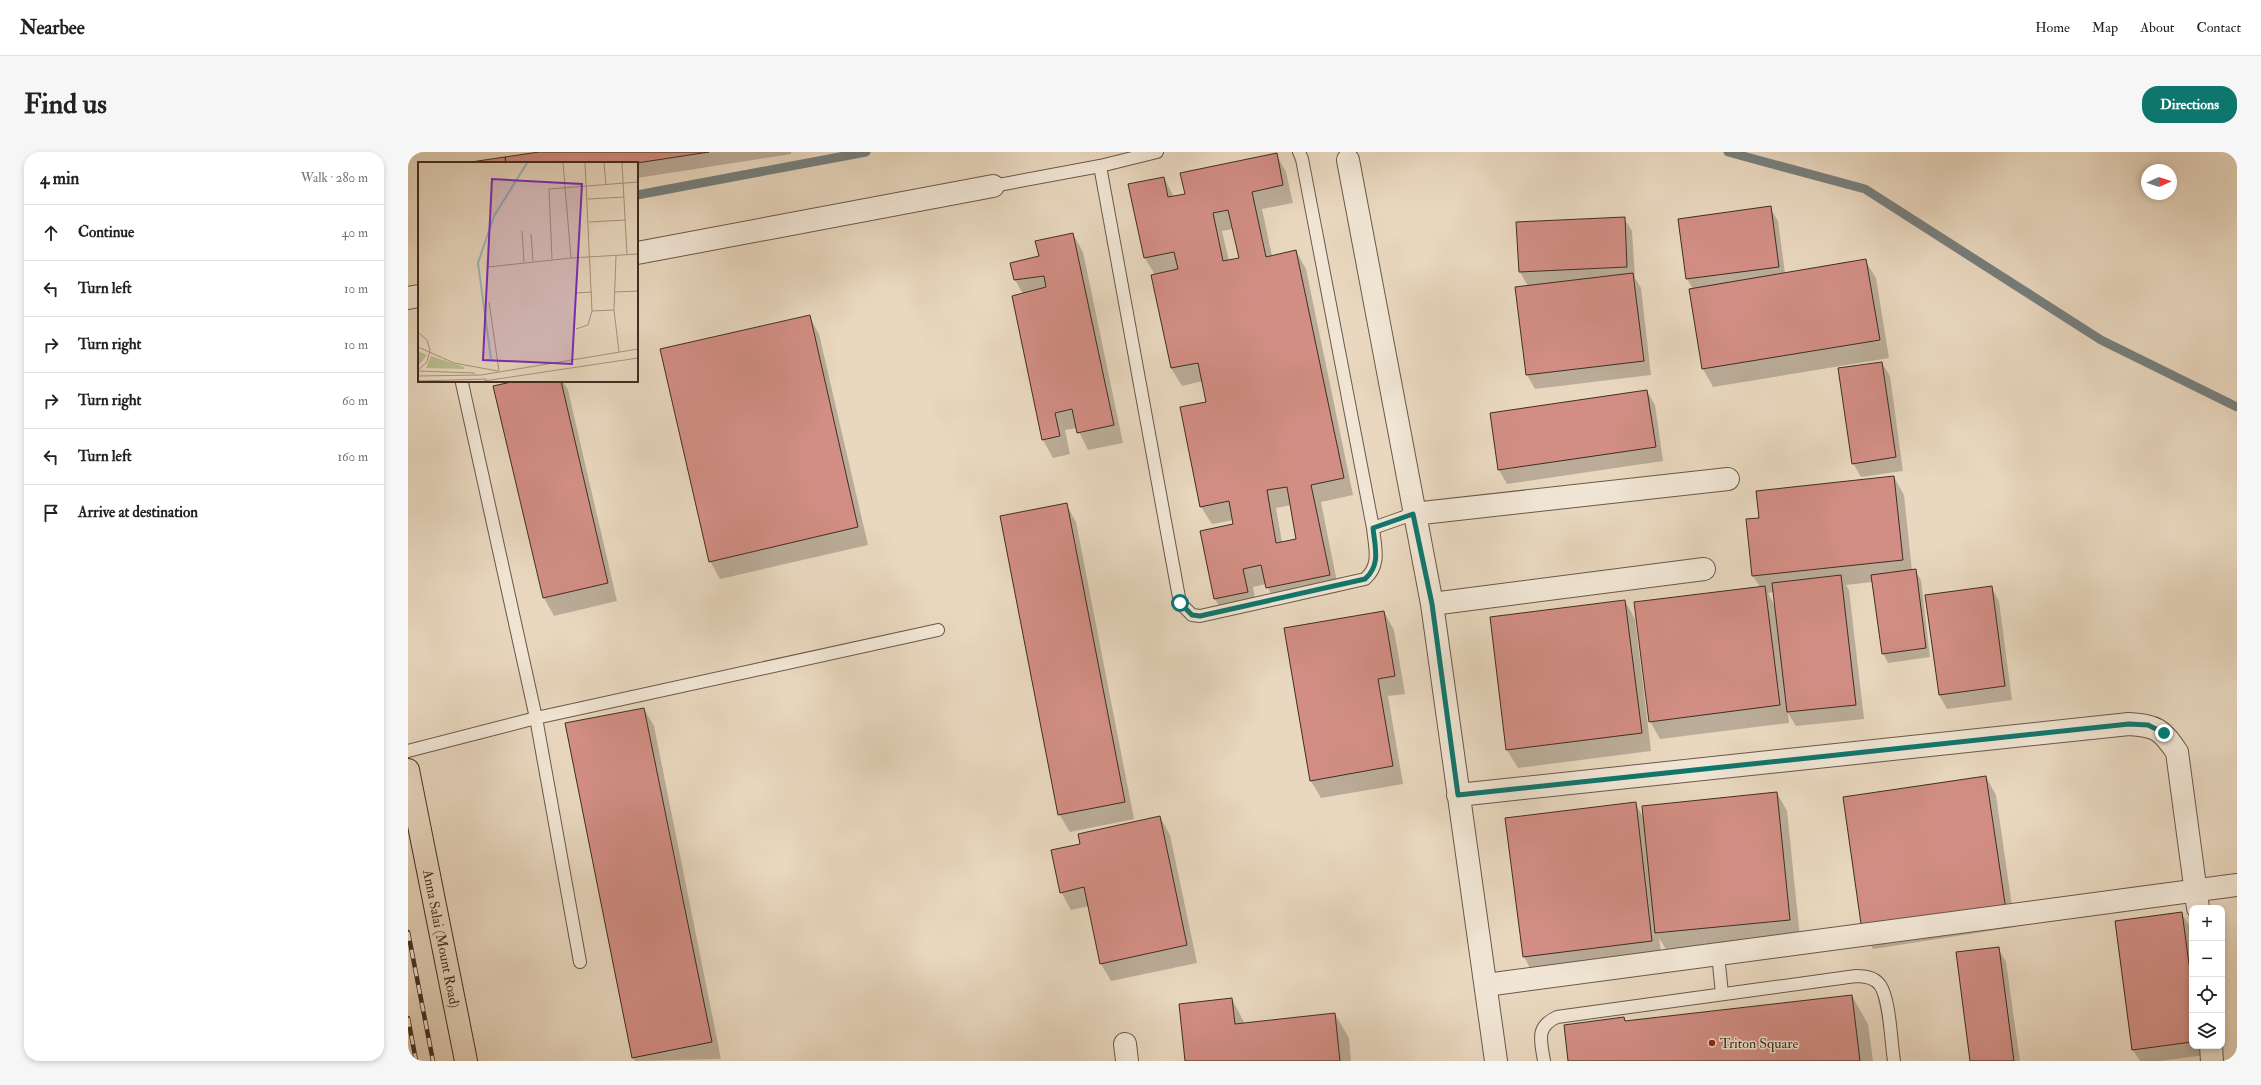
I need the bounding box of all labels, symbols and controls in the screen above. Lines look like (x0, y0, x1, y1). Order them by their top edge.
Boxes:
text: Nearbee (20, 16, 85, 40)
text: Home (2035, 19, 2070, 36)
text: Map (2092, 19, 2118, 36)
text: About (2140, 19, 2174, 36)
text: Contact (2196, 19, 2241, 36)
button: Directions (2142, 86, 2237, 123)
text: Find us (24, 87, 107, 122)
inset map (418, 162, 638, 382)
north arrow (2141, 164, 2177, 200)
text: 4 min (40, 168, 79, 189)
text: Walk · 280 m (301, 170, 368, 186)
icon: ahead (40, 222, 62, 244)
text: Continue (78, 223, 134, 242)
text: 40 m (342, 225, 368, 241)
icon: left (40, 278, 62, 300)
text: Turn left (78, 279, 132, 298)
text: 10 m (344, 281, 368, 297)
icon: right (40, 334, 62, 356)
text: Turn right (78, 335, 141, 354)
text: 10 m (344, 337, 368, 353)
icon: right (40, 390, 62, 412)
text: Turn right (78, 391, 141, 410)
text: 60 m (342, 393, 368, 409)
icon: left (40, 446, 62, 468)
text: Turn left (78, 447, 132, 466)
text: 160 m (337, 449, 368, 465)
icon: arrive (40, 502, 62, 524)
text: Arrive at destination (78, 503, 198, 522)
route start (1171, 594, 1189, 612)
route end (2155, 724, 2173, 742)
street label: Anna Salai (Mount Road) (419, 867, 463, 1009)
map controls (2189, 905, 2225, 1049)
button: + (2189, 905, 2225, 941)
button: − (2189, 941, 2225, 977)
button: locate (2189, 977, 2225, 1013)
button: layers (2189, 1013, 2225, 1049)
place label: Triton Square (1720, 1035, 1798, 1052)
marker: Triton Square (1707, 1038, 1717, 1048)

